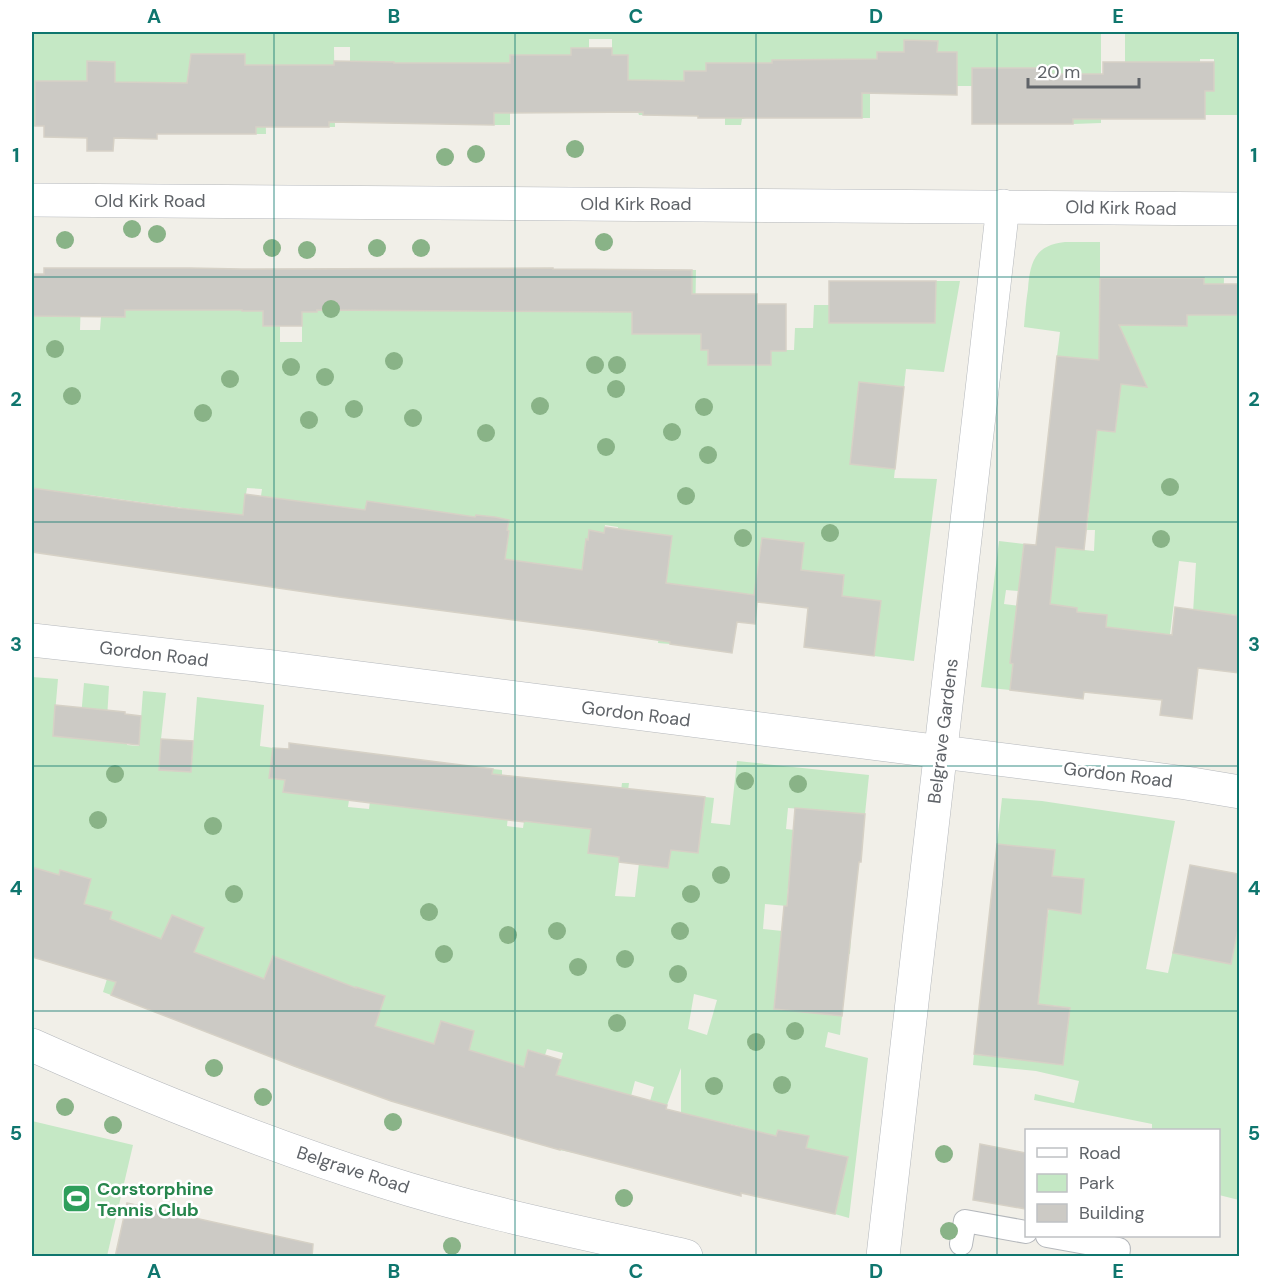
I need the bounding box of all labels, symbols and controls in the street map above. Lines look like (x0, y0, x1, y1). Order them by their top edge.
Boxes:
text: A (147, 3, 161, 29)
text: B (388, 3, 400, 29)
text: C (629, 3, 643, 29)
text: D (869, 3, 883, 29)
text: E (1112, 3, 1124, 29)
scale bar (1028, 51, 1139, 89)
text: 20 m (1037, 60, 1080, 84)
text: 1 (12, 142, 20, 168)
text: 1 (1250, 142, 1258, 168)
street label: Old Kirk Road (94, 189, 206, 213)
street label: Old Kirk Road (580, 192, 692, 216)
street label: Old Kirk Road (1065, 195, 1177, 221)
text: 2 (10, 386, 22, 412)
text: 2 (1248, 386, 1260, 412)
text: 3 (10, 631, 22, 657)
text: 3 (1248, 631, 1260, 657)
street label: Gordon Road (98, 635, 210, 673)
street label: Belgrave Gardens (922, 657, 964, 805)
street label: Gordon Road (580, 695, 692, 733)
street label: Gordon Road (1062, 756, 1174, 794)
text: 4 (10, 875, 23, 901)
text: 4 (1248, 875, 1261, 901)
text: 5 (10, 1120, 22, 1146)
text: 5 (1248, 1120, 1260, 1146)
legend (1025, 1129, 1220, 1237)
street label: Belgrave Road (294, 1140, 412, 1200)
text: Road (1079, 1141, 1121, 1165)
text: Park (1079, 1171, 1115, 1195)
place label: Corstorphine Tennis Club (97, 1177, 214, 1222)
sports icon: Corstorphine Tennis Club (60, 1183, 92, 1215)
text: Building (1079, 1201, 1144, 1225)
text: A (147, 1258, 161, 1284)
text: B (388, 1258, 400, 1284)
text: C (629, 1258, 643, 1284)
text: D (869, 1258, 883, 1284)
text: E (1112, 1258, 1124, 1284)

